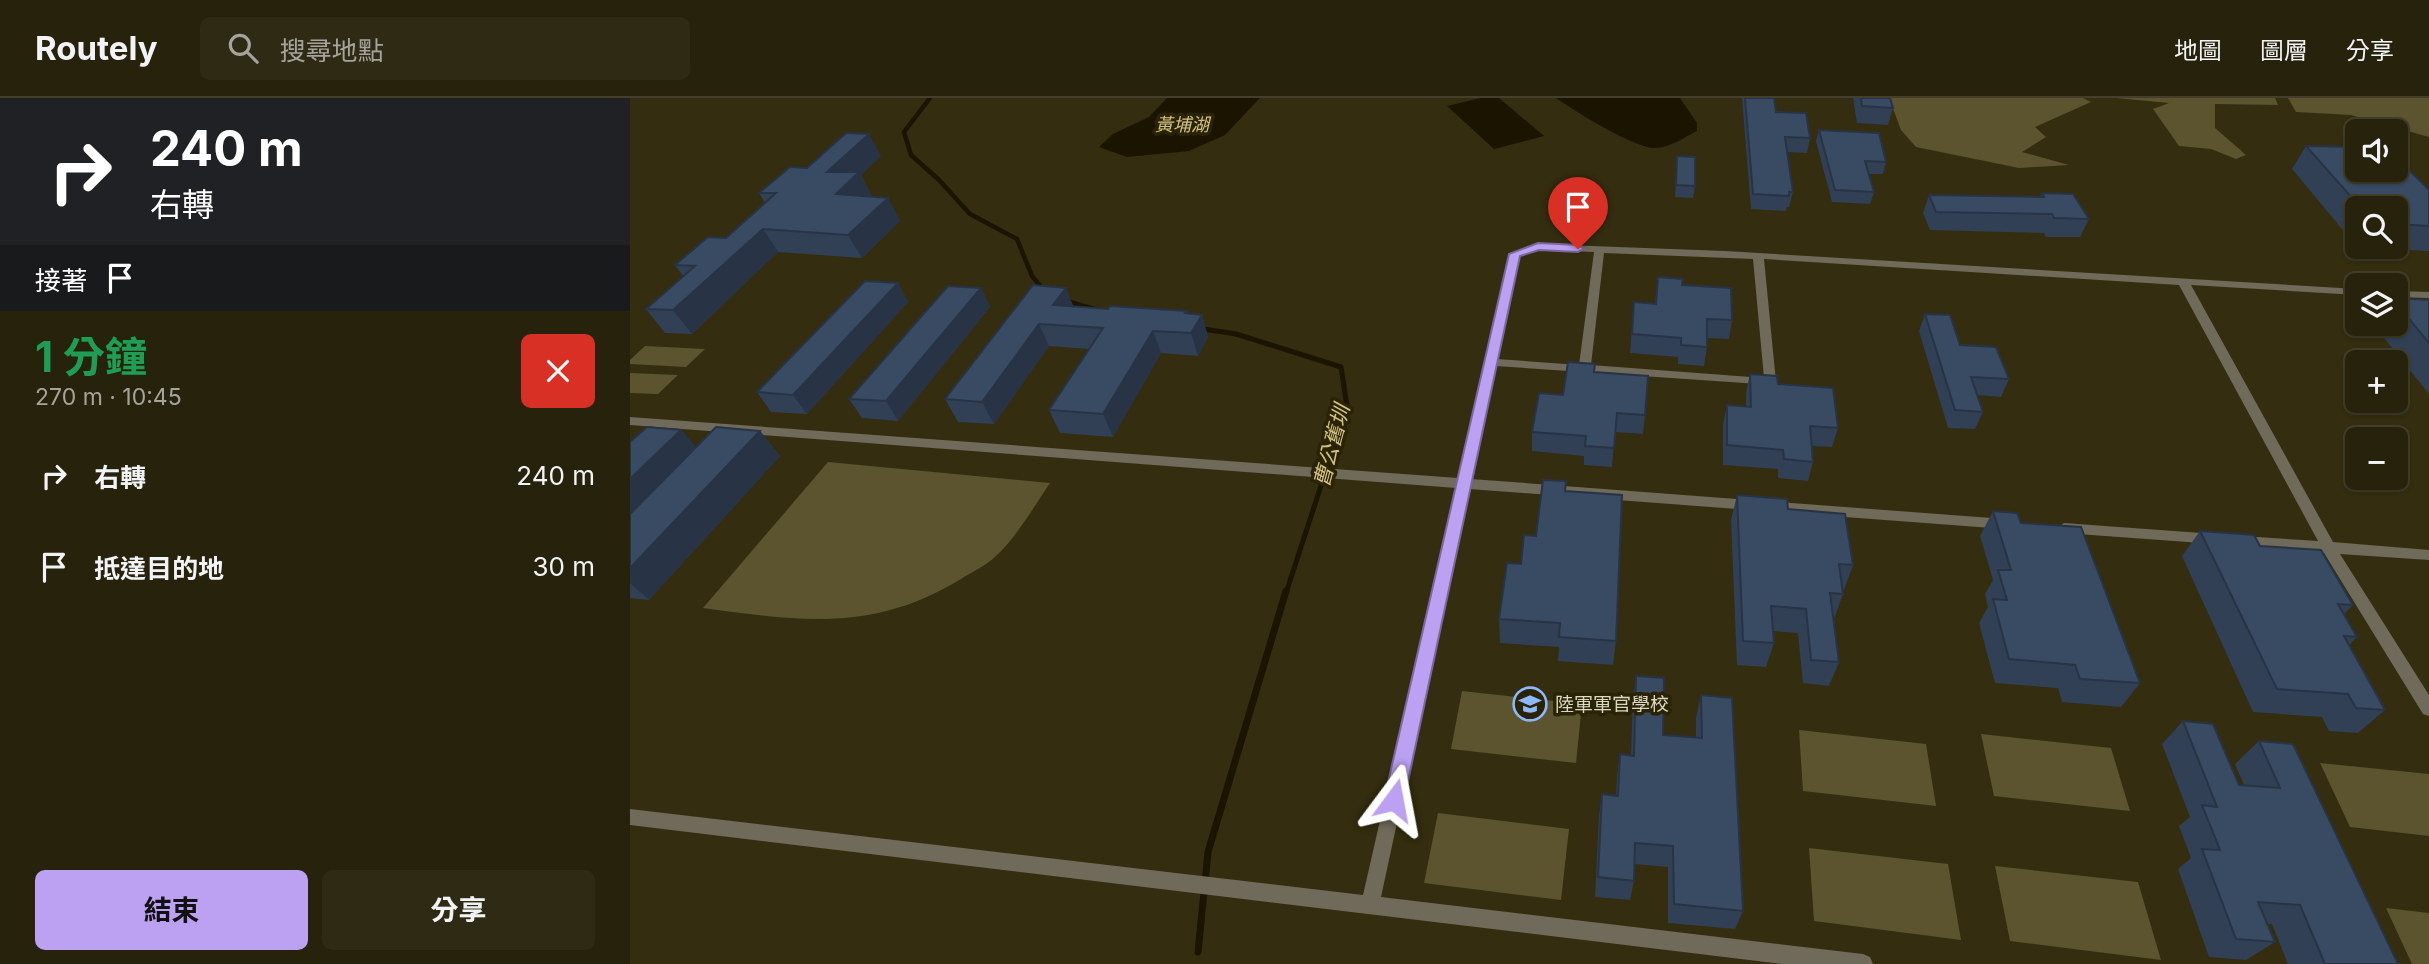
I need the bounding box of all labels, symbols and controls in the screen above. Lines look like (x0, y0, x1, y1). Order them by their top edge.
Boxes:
search box (200, 17, 690, 80)
text: Routely (35, 28, 158, 68)
icon: search (224, 29, 262, 67)
text: 搜尋地點 (280, 35, 384, 66)
text: 地圖 (2174, 36, 2222, 65)
text: 圖層 (2260, 36, 2308, 65)
text: 分享 (2346, 36, 2394, 65)
water label: 黃埔湖 (1155, 114, 1212, 135)
text: 240 m (150, 119, 303, 178)
map controls (2345, 119, 2408, 490)
button: sound (2345, 119, 2408, 182)
icon: right (35, 126, 126, 217)
pin (1548, 177, 1608, 249)
text: 右轉 (150, 185, 214, 224)
icon: arrive (1559, 188, 1597, 226)
button: search (2345, 196, 2408, 259)
icon: arrive (101, 259, 139, 297)
text: 接著 (35, 265, 87, 296)
button: layers (2345, 273, 2408, 336)
text: 1 分鐘 (35, 331, 147, 382)
button: close (521, 334, 595, 408)
button: + (2345, 350, 2408, 413)
text: 270 m · 10:45 (35, 383, 182, 411)
water label: 曹公舊圳 (1309, 399, 1355, 490)
button: − (2345, 427, 2408, 490)
icon: right (35, 457, 73, 495)
text: 240 m (516, 460, 595, 491)
text: 右轉 (94, 462, 146, 493)
icon: arrive (35, 548, 73, 586)
text: 30 m (532, 551, 595, 582)
text: 抵達目的地 (94, 553, 224, 584)
school or university icon: 陸軍軍官學校 (1511, 685, 1549, 723)
place label: 陸軍軍官學校 (1555, 693, 1669, 716)
position arrow (1357, 763, 1431, 837)
button: 結束 (35, 870, 308, 950)
button: 分享 (322, 870, 595, 950)

